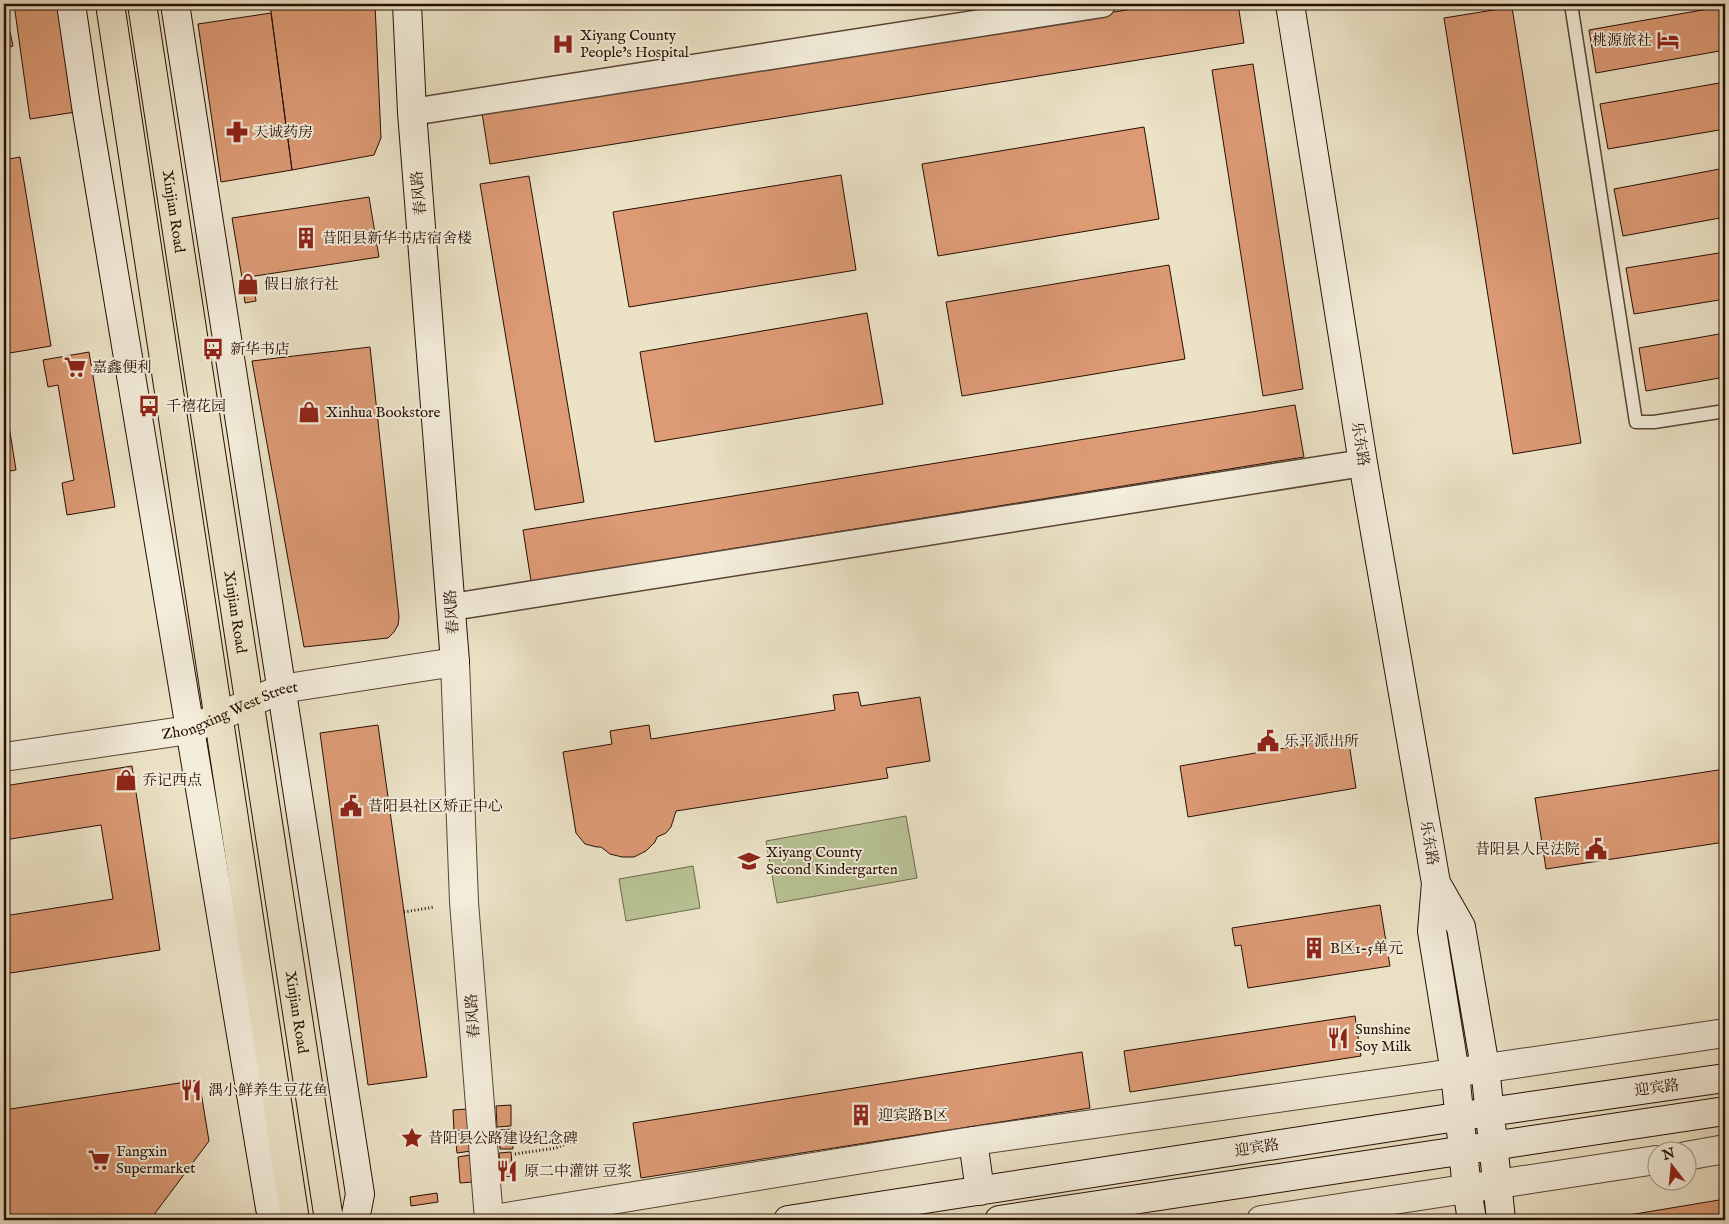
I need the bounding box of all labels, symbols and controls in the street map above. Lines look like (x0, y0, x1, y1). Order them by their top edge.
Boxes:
place label: Xiyang County People's Hospital (580, 26, 690, 62)
hotel icon: 桃源旅社 (1655, 27, 1681, 53)
hospital icon: Xiyang County People's Hospital (550, 31, 576, 57)
place label: 桃源旅社 (1592, 31, 1652, 50)
pharmacy icon: 天诚药房 (224, 119, 250, 145)
place label: 天诚药房 (253, 123, 313, 142)
street label: Xinjian Road (158, 169, 190, 255)
street label: 春风路 (408, 170, 430, 216)
building icon: 昔阳县新华书店宿舍楼 (293, 225, 319, 251)
place label: 昔阳县新华书店宿舍楼 (322, 229, 472, 248)
shop icon: 假日旅行社 (235, 271, 261, 297)
place label: 假日旅行社 (264, 275, 339, 294)
bus stop icon: 新华书店 (200, 336, 226, 362)
place label: 新华书店 (230, 340, 290, 359)
supermarket icon: 嘉鑫便利 (62, 354, 88, 380)
place label: 嘉鑫便利 (92, 358, 152, 377)
bus stop icon: 千禧花园 (136, 393, 162, 419)
place label: 千禧花园 (166, 397, 226, 416)
shop icon: Xinhua Bookstore (296, 399, 322, 425)
place label: Xinhua Bookstore (326, 403, 441, 422)
street label: 乐东路 (1347, 420, 1373, 468)
street label: Xinjian Road (220, 569, 251, 655)
street label: 春风路 (441, 589, 463, 635)
street label: Zhongxing West Street (161, 677, 299, 743)
public building icon: 乐平派出所 (1255, 728, 1281, 754)
place label: 乐平派出所 (1284, 732, 1359, 751)
shop icon: 乔记西点 (113, 767, 139, 793)
place label: 乔记西点 (142, 771, 202, 790)
public building icon: 昔阳县社区矫正中心 (338, 793, 364, 819)
place label: 昔阳县社区矫正中心 (368, 797, 503, 816)
street label: 乐东路 (1416, 819, 1442, 867)
public building icon: 昔阳县人民法院 (1583, 836, 1609, 862)
place label: 昔阳县人民法院 (1475, 840, 1580, 859)
place label: Xiyang County Second Kindergarten (766, 843, 898, 879)
school or university icon: Xiyang County Second Kindergarten (736, 848, 762, 874)
building icon: B区1-5单元 (1301, 935, 1327, 961)
place label: B区1-5单元 (1330, 939, 1403, 958)
street label: Xinjian Road (281, 970, 313, 1056)
street label: 春风路 (462, 993, 484, 1039)
place label: Sunshine Soy Milk (1355, 1020, 1413, 1056)
restaurant icon: Sunshine Soy Milk (1325, 1025, 1351, 1051)
street label: 迎宾路 (1633, 1075, 1681, 1101)
restaurant icon: 湡小鲜养生豆花鱼 (178, 1077, 204, 1103)
place label: 湡小鲜养生豆花鱼 (208, 1081, 328, 1100)
building icon: 迎宾路B区 (848, 1102, 874, 1128)
place label: 迎宾路B区 (878, 1106, 948, 1125)
place icon: 昔阳县公路建设纪念碑 (399, 1125, 425, 1151)
place label: 昔阳县公路建设纪念碑 (428, 1129, 578, 1148)
street label: 迎宾路 (1233, 1135, 1281, 1161)
place label: Fangxin Supermarket (116, 1142, 195, 1178)
north arrow (1646, 1142, 1696, 1192)
text: N (1659, 1144, 1677, 1165)
supermarket icon: Fangxin Supermarket (86, 1147, 112, 1173)
restaurant icon: 原二中灌饼 豆浆 (494, 1158, 520, 1184)
place label: 原二中灌饼 豆浆 (524, 1162, 632, 1181)

